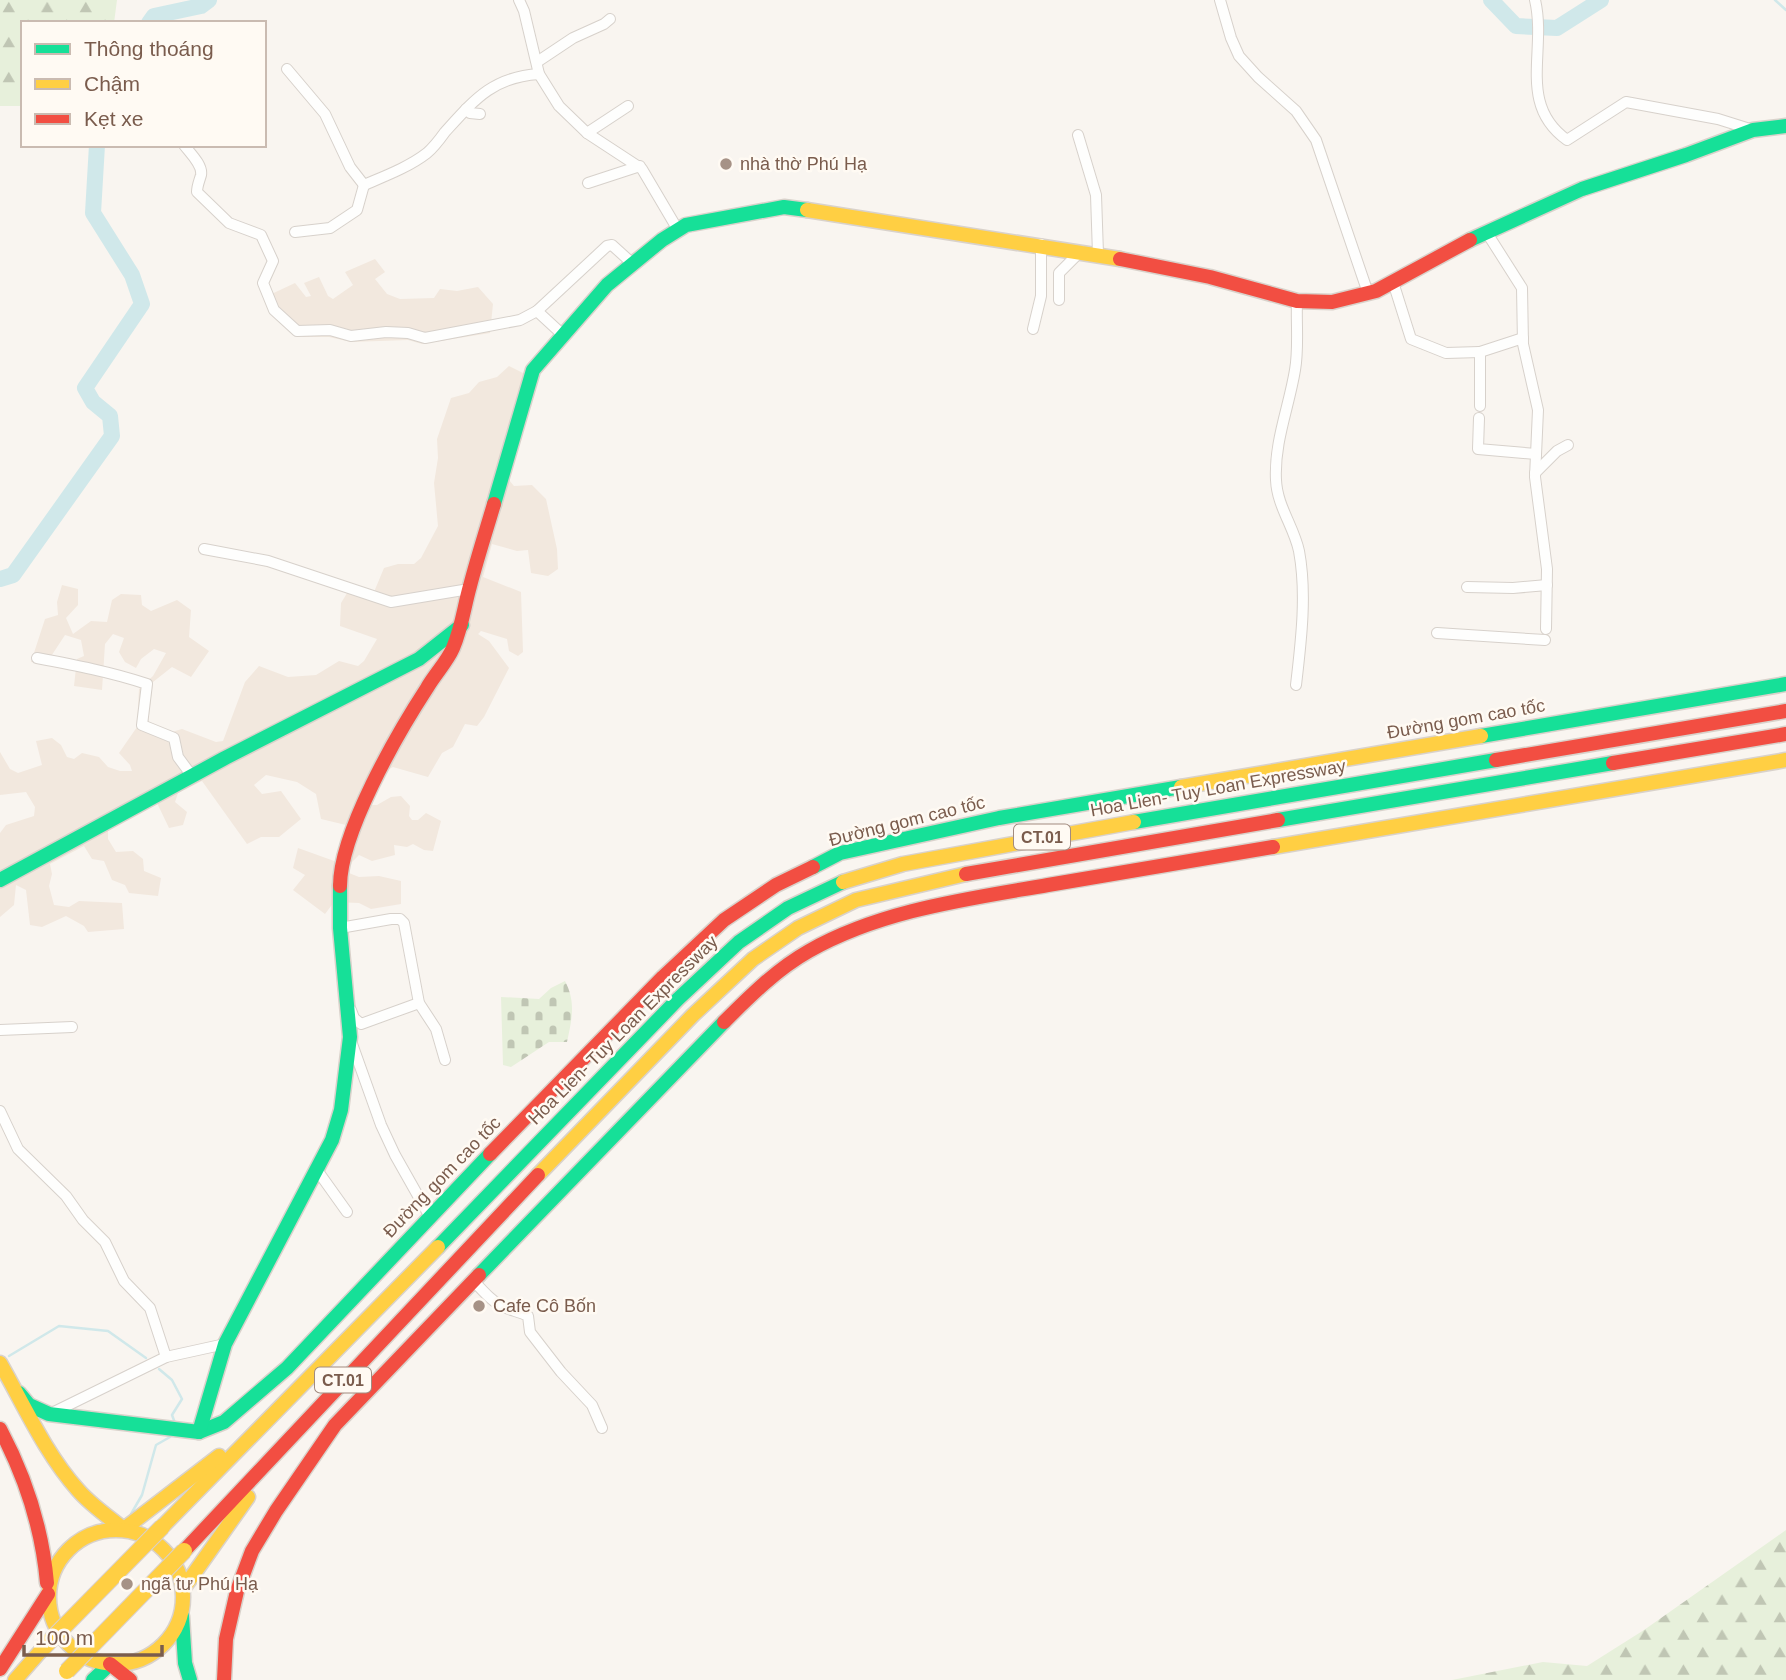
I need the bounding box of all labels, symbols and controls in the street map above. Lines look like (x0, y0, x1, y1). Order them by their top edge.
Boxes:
legend (21, 21, 266, 147)
text: Thông thoáng (84, 37, 214, 60)
text: Chậm (84, 72, 140, 95)
text: Kẹt xe (84, 107, 144, 130)
place label: nhà thờ Phú Hạ (740, 154, 868, 174)
marker: nhà thờ Phú Hạ (718, 156, 734, 172)
street label: Đường gom cao tốc (1386, 695, 1546, 743)
street label: Hoa Lien- Tuy Loan Expressway (1089, 756, 1347, 820)
street label: Đường gom cao tốc (827, 792, 987, 850)
road number: CT.01 (1014, 824, 1070, 850)
street label: Hoa Lien- Tuy Loan Expressway (524, 931, 722, 1129)
street label: Đường gom cao tốc (379, 1113, 505, 1241)
place label: Cafe Cô Bốn (493, 1296, 596, 1316)
marker: Cafe Cô Bốn (471, 1298, 487, 1314)
road number: CT.01 (315, 1368, 371, 1392)
place label: ngã tư Phú Hạ (141, 1574, 259, 1594)
marker: ngã tư Phú Hạ (119, 1576, 135, 1592)
scale bar (24, 1614, 163, 1658)
text: 100 m (35, 1626, 93, 1649)

